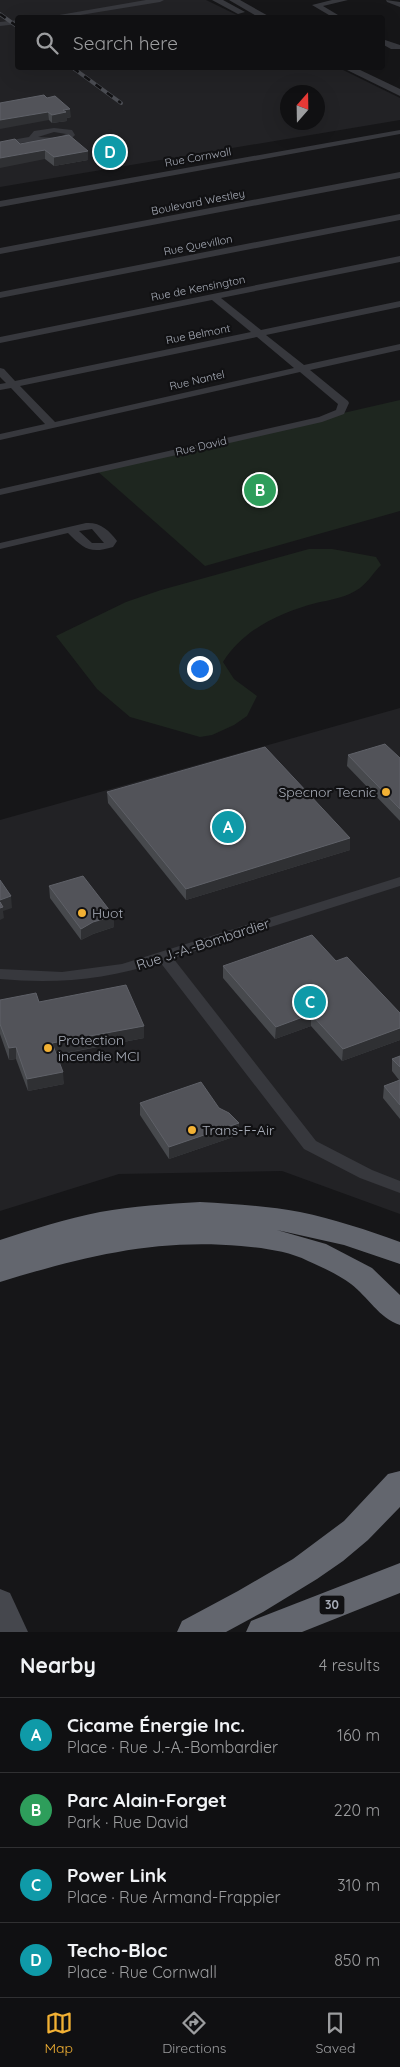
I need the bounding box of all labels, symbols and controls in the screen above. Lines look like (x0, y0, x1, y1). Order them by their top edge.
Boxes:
search box (15, 15, 385, 70)
icon: search (33, 29, 61, 57)
text: Search here (73, 31, 178, 55)
north arrow (280, 85, 325, 130)
pin: D (94, 133, 126, 171)
street label: Rue Cornwall (164, 144, 232, 170)
street label: Boulevard Westley (150, 186, 246, 218)
street label: Rue Quevillon (162, 231, 234, 259)
street label: Rue de Kensington (150, 272, 246, 304)
street label: Rue Belmont (165, 321, 232, 347)
street label: Rue Nantel (168, 367, 226, 393)
street label: Rue David (174, 433, 228, 459)
pin: B (244, 471, 276, 509)
your location (187, 656, 213, 682)
place label: Specnor Tecnic (278, 783, 376, 801)
marker: Specnor Tecnic (380, 786, 392, 798)
pin: A (212, 808, 244, 846)
place label: Huot (92, 904, 124, 922)
marker: Huot (76, 907, 88, 919)
street label: Rue J.-A.-Bombardier (134, 914, 273, 974)
pin: C (294, 983, 326, 1021)
place label: Protection incendie MCI (58, 1031, 140, 1065)
marker: Protection incendie MCI (42, 1042, 54, 1054)
place label: Trans-F-Air (202, 1121, 275, 1139)
marker: Trans-F-Air (186, 1124, 198, 1136)
road number: 30 (320, 1596, 344, 1614)
text: Nearby (20, 1652, 96, 1678)
text: 4 results (319, 1655, 380, 1675)
text: Cicame Énergie Inc. (67, 1713, 245, 1737)
text: A (31, 1725, 41, 1745)
text: 160 m (337, 1725, 380, 1745)
text: Place · Rue J.-A.-Bombardier (67, 1737, 278, 1757)
text: Parc Alain-Forget (67, 1788, 227, 1812)
text: B (31, 1800, 41, 1820)
text: 220 m (334, 1800, 380, 1820)
text: Park · Rue David (67, 1812, 188, 1832)
text: Power Link (67, 1863, 167, 1887)
text: C (31, 1875, 41, 1895)
text: 310 m (337, 1875, 380, 1895)
text: Place · Rue Armand-Frappier (67, 1887, 281, 1907)
text: Techo-Bloc (67, 1938, 167, 1962)
text: D (30, 1950, 42, 1970)
text: 850 m (334, 1950, 380, 1970)
text: Place · Rue Cornwall (67, 1962, 217, 1982)
tab: Map (45, 2009, 73, 2057)
tab: Directions (162, 2009, 226, 2057)
tab: Saved (315, 2009, 355, 2057)

